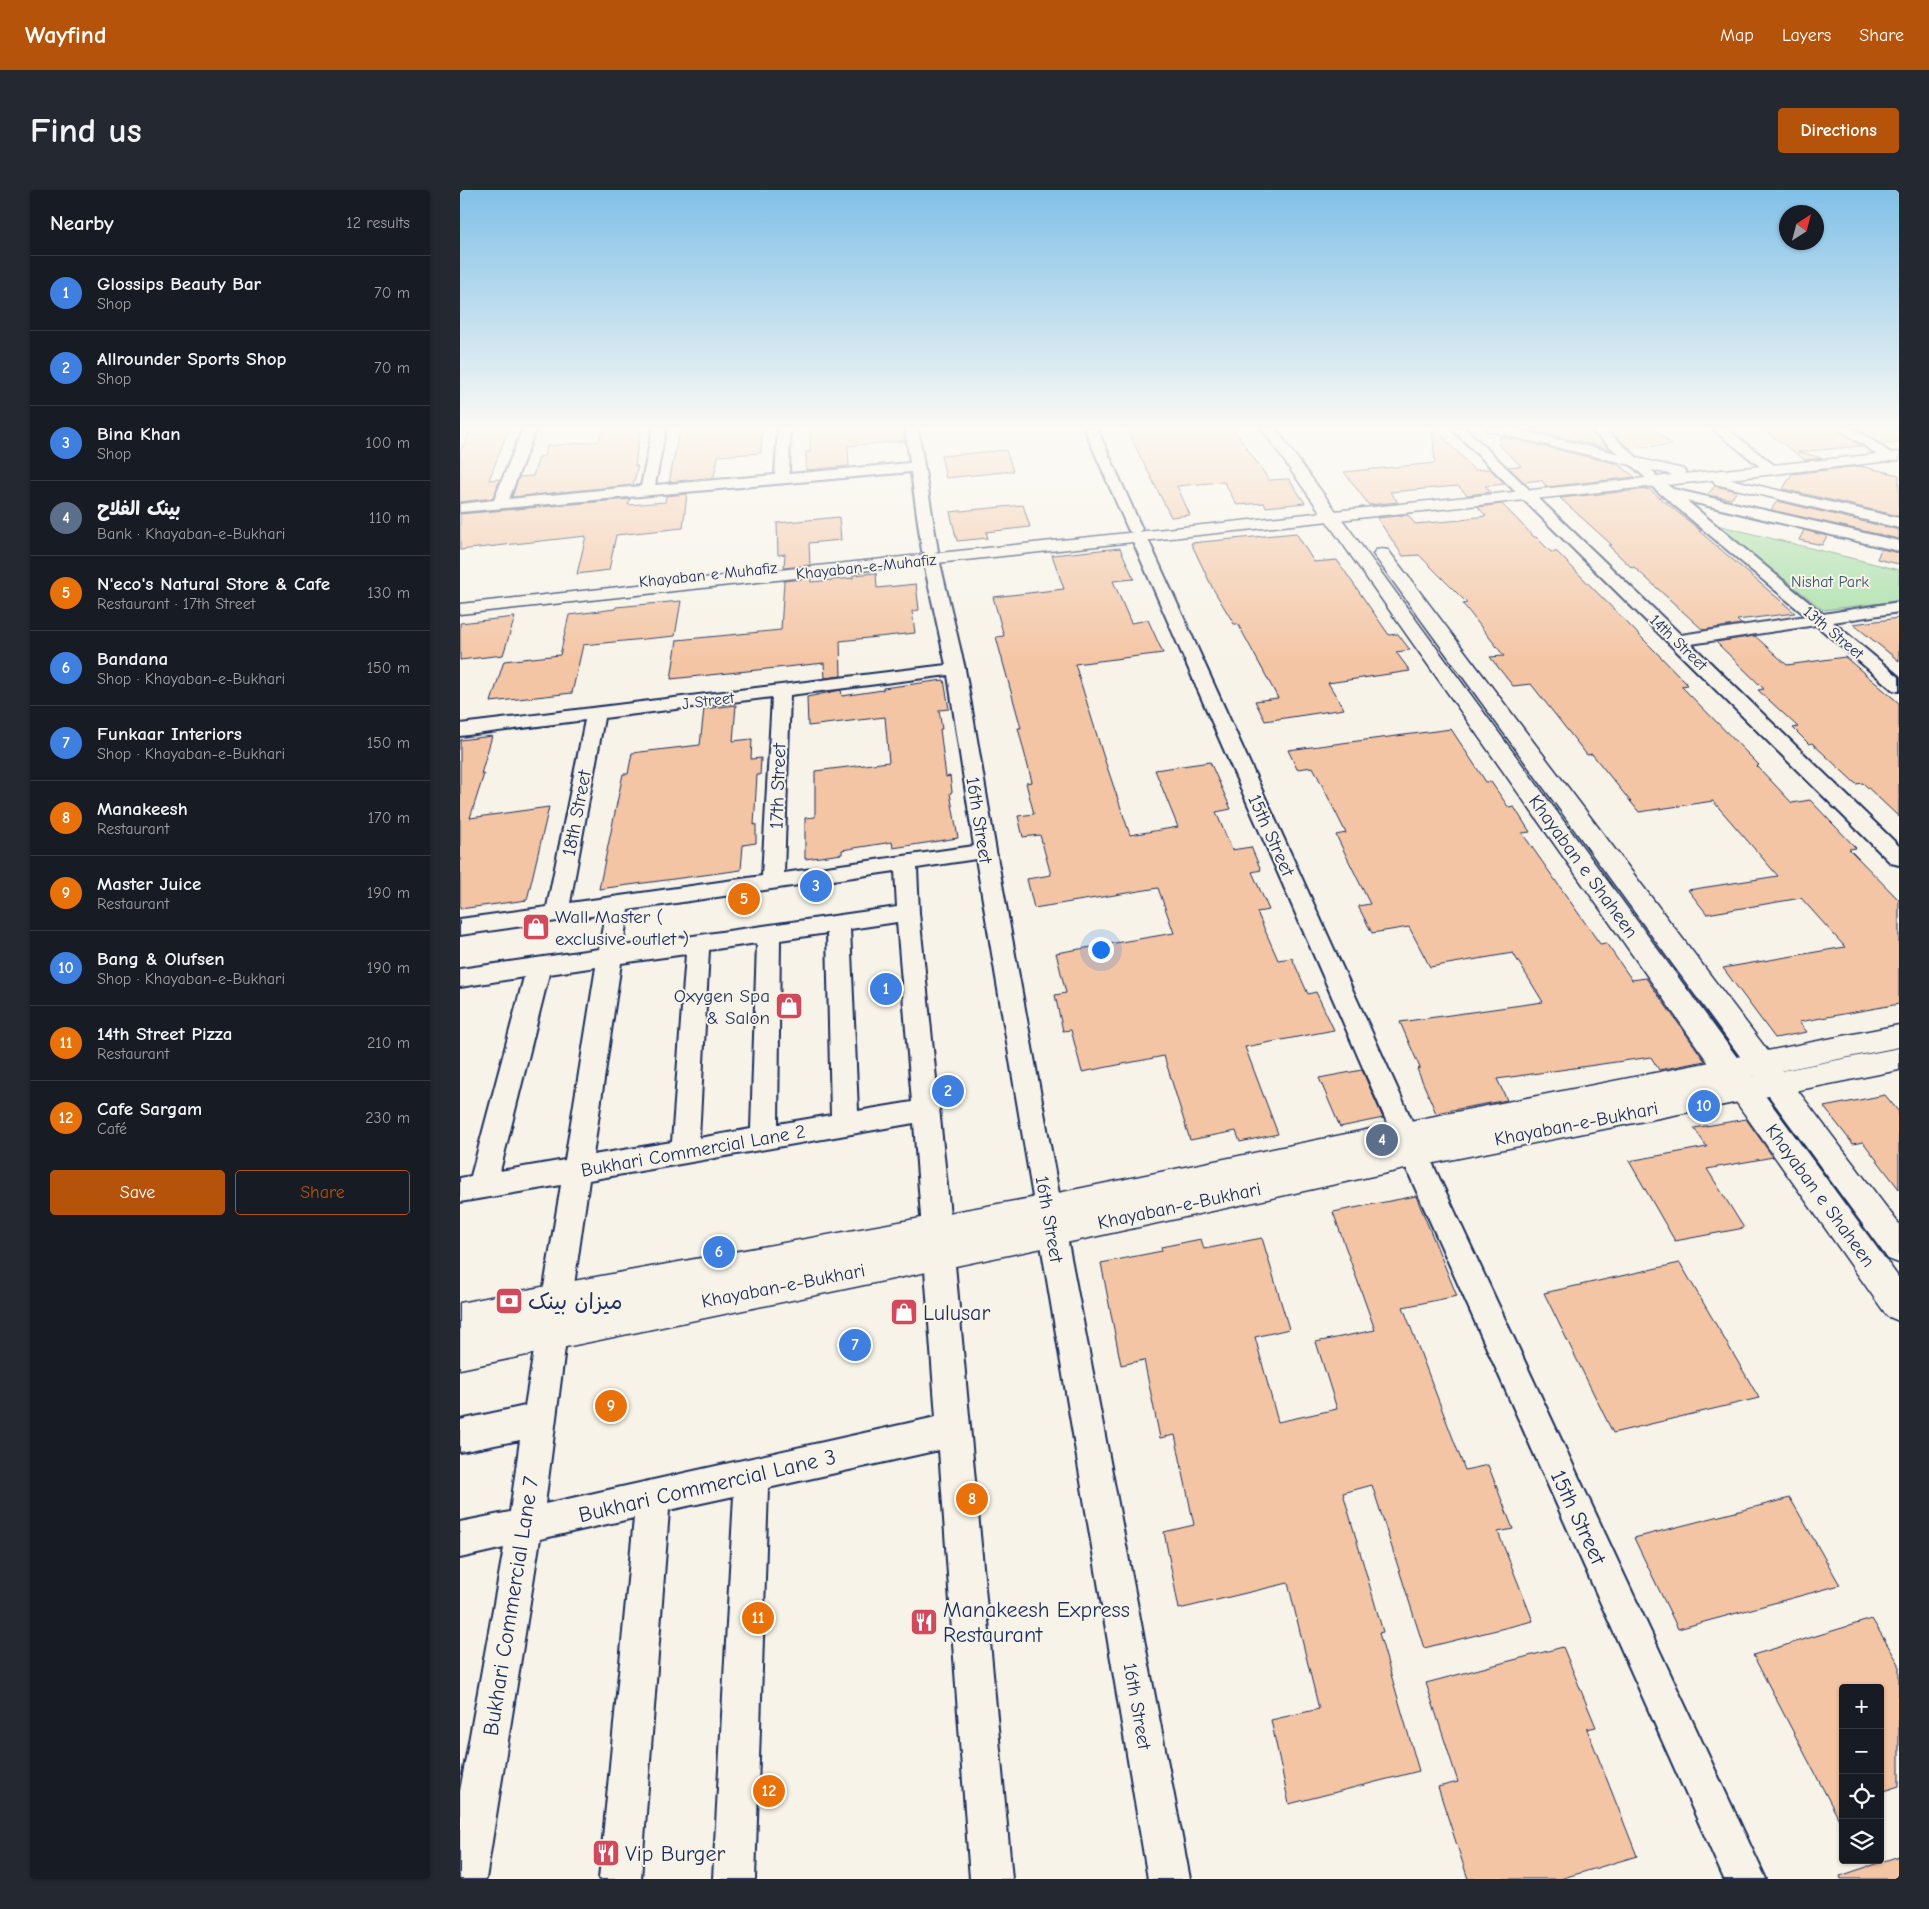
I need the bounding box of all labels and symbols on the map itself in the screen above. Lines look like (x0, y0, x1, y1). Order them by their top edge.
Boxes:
north arrow (1779, 205, 1824, 250)
street label: Khayaban-e-Muhafiz (795, 551, 937, 583)
street label: Khayaban e Muhafiz (638, 559, 778, 591)
park label: Nishat Park (1791, 573, 1869, 591)
street label: 13th Street (1800, 602, 1867, 663)
street label: 14th Street (1646, 611, 1711, 675)
street label: J Street (681, 689, 736, 713)
street label: 17th Street (766, 742, 791, 829)
street label: 18th Street (558, 768, 596, 858)
street label: 16th Street (961, 775, 997, 866)
street label: 15th Street (1243, 791, 1299, 880)
street label: Khayaban e Shaheen (1524, 791, 1643, 942)
pin: 3 (800, 867, 832, 905)
pin: 5 (728, 880, 760, 918)
place label: Wall Master ( exclusive outlet ) (555, 906, 689, 950)
shop icon: Wall Master ( exclusive outlet ) (521, 912, 551, 942)
your location (1088, 937, 1114, 963)
pin: 1 (870, 970, 902, 1008)
place label: Oxygen Spa & Salon (674, 985, 770, 1029)
shop icon: Oxygen Spa & Salon (774, 991, 804, 1021)
pin: 2 (932, 1072, 964, 1110)
pin: 10 (1688, 1087, 1720, 1125)
street label: Khayaban-e-Bukhari (1492, 1097, 1660, 1151)
street label: Bukhari Commercial Lane 2 (579, 1120, 807, 1182)
street label: Khayaban e Shaheen (1761, 1120, 1880, 1271)
pin: 4 (1366, 1121, 1398, 1159)
street label: 16th Street (1031, 1174, 1068, 1265)
street label: Khayaban-e-Bukhari (1096, 1178, 1263, 1234)
pin: 6 (703, 1233, 735, 1271)
street label: Khayaban-e-Bukhari (699, 1259, 867, 1313)
bank icon: میزان بینک (494, 1286, 524, 1316)
place label: میزان بینک (528, 1289, 623, 1315)
shop icon: Lulusar (889, 1297, 919, 1327)
place label: Lulusar (923, 1300, 990, 1326)
pin: 7 (839, 1326, 871, 1364)
pin: 9 (595, 1387, 627, 1425)
street label: Bukhari Commercial Lane 3 (576, 1444, 838, 1528)
street label: 15th Street (1545, 1466, 1612, 1569)
street label: Bukhari Commercial Lane 7 (478, 1474, 544, 1738)
pin: 8 (956, 1480, 988, 1518)
place label: Manakeesh Express Restaurant (943, 1597, 1130, 1648)
pin: 11 (742, 1599, 774, 1637)
restaurant icon: Manakeesh Express Restaurant (909, 1607, 939, 1637)
street label: 16th Street (1119, 1661, 1156, 1752)
pin: 12 (753, 1772, 785, 1810)
restaurant icon: Vip Burger (591, 1838, 621, 1868)
place label: Vip Burger (625, 1841, 725, 1867)

